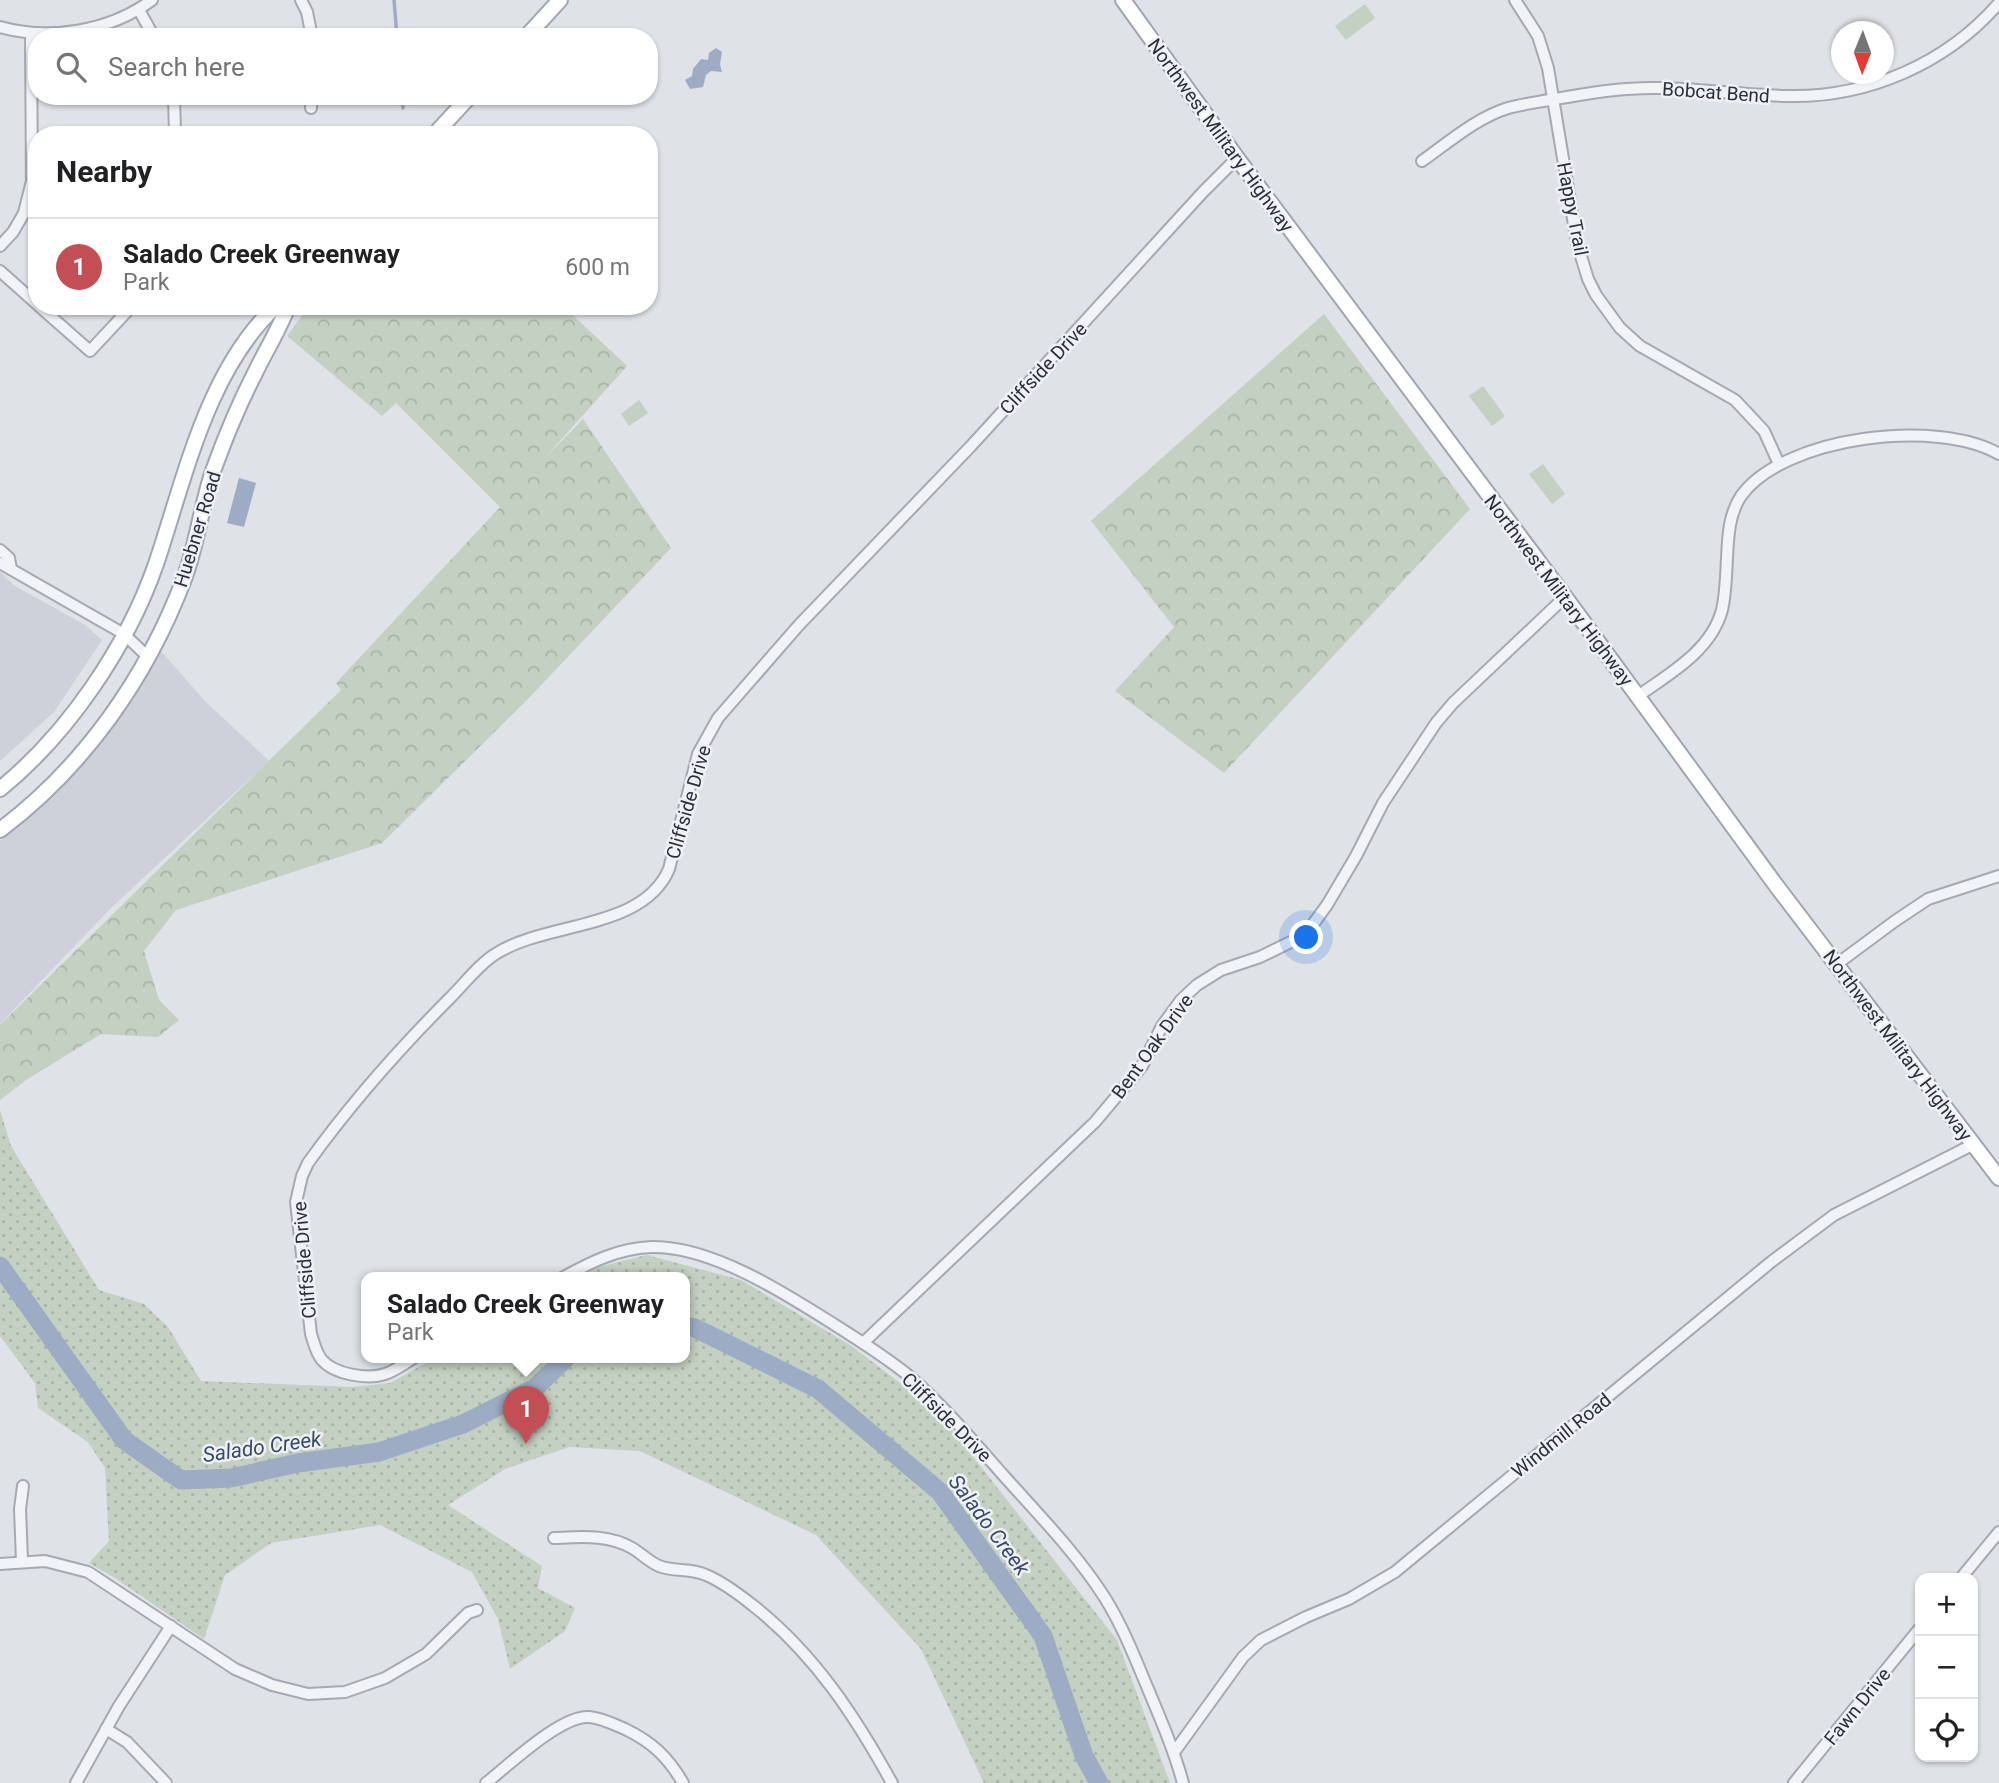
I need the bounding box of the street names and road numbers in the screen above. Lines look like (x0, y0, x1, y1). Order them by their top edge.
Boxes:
street label: Northwest Military Highway (1143, 34, 1298, 236)
street label: Bobcat Bend (1661, 77, 1770, 108)
street label: Happy Trail (1552, 160, 1593, 258)
street label: Cliffside Drive (995, 318, 1092, 419)
street label: Huebner Road (169, 468, 226, 590)
street label: Northwest Military Highway (1479, 490, 1638, 690)
street label: Cliffside Drive (661, 743, 716, 862)
street label: Northwest Military Highway (1818, 945, 1977, 1145)
street label: Bent Oak Drive (1107, 989, 1198, 1103)
street label: Cliffside Drive (288, 1200, 321, 1319)
street label: Cliffside Drive (897, 1368, 996, 1467)
street label: Windmill Road (1507, 1388, 1616, 1483)
street label: Fawn Drive (1819, 1663, 1895, 1750)

